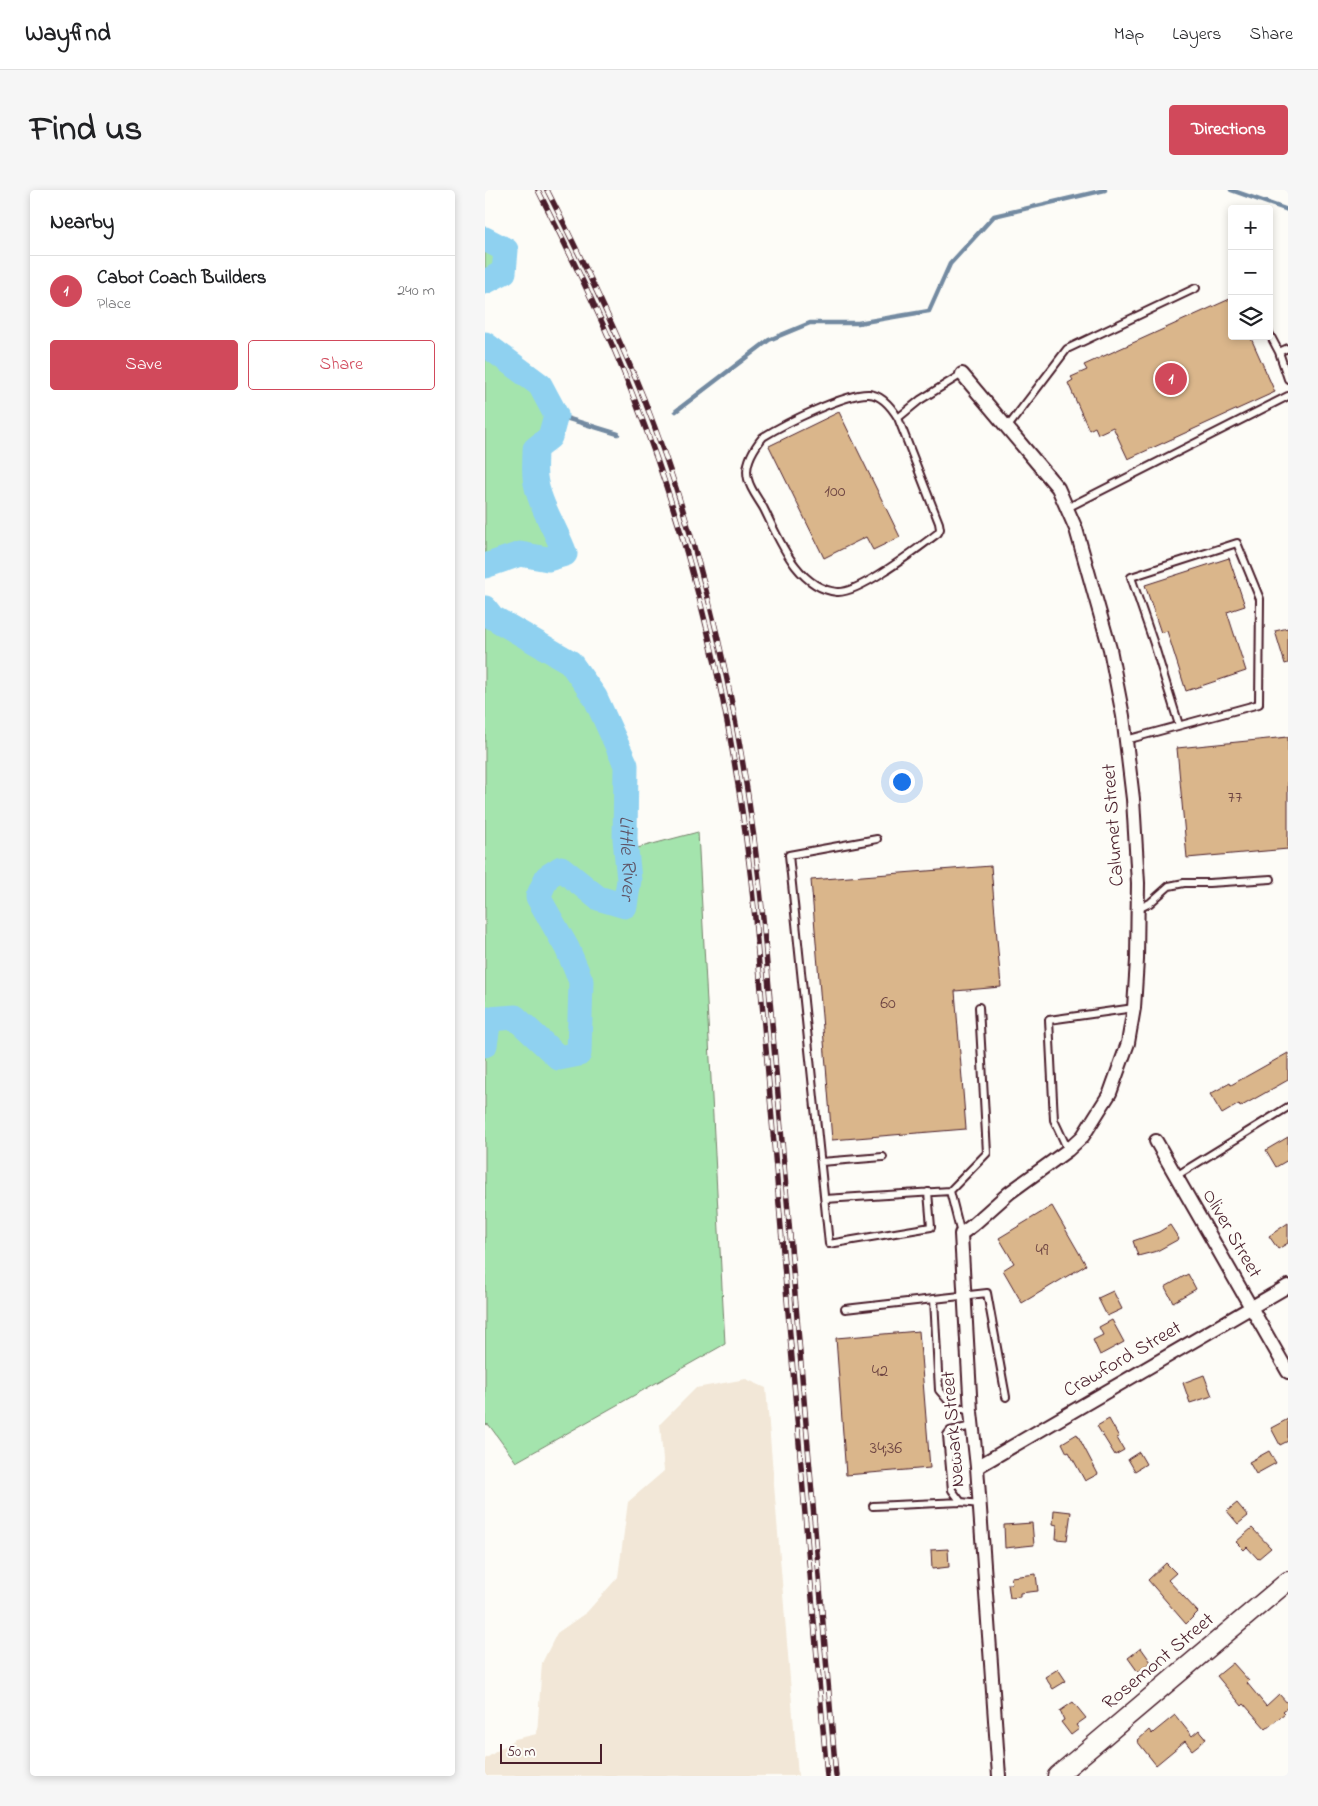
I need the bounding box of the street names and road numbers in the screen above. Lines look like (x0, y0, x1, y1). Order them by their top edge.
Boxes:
street label: Calumet Street (1095, 762, 1133, 887)
street label: Oliver Street (1194, 1184, 1268, 1284)
street label: Crawford Street (1058, 1314, 1188, 1406)
street label: Newark Street (934, 1369, 974, 1488)
street label: Rosemont Street (1097, 1606, 1222, 1718)

